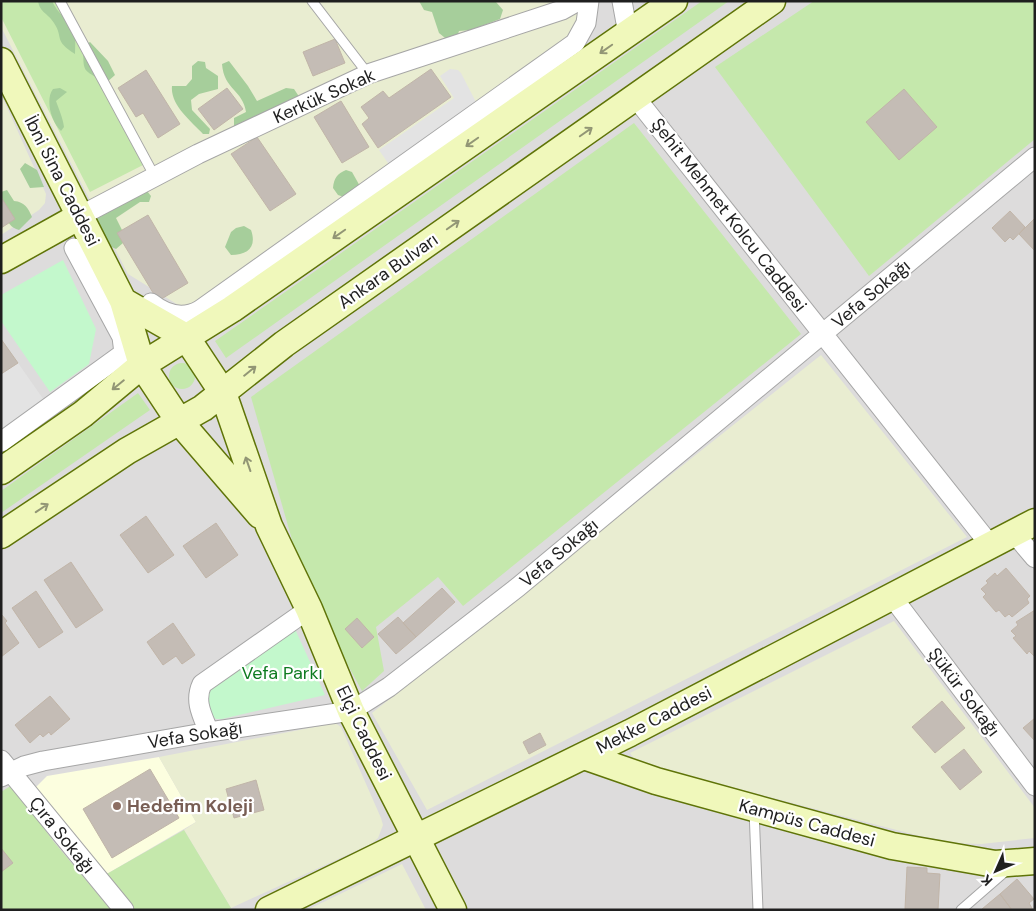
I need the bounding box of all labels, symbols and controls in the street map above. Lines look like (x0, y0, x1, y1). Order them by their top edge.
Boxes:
one-way arrow (599, 44, 613, 54)
street label: Kerkük Sokak (269, 63, 379, 129)
street label: İbni Sina Caddesi (19, 112, 105, 250)
street label: Şehit Mehmet Kolcu Caddesi (646, 113, 812, 317)
one-way arrow (579, 127, 593, 137)
one-way arrow (465, 137, 479, 147)
one-way arrow (446, 220, 460, 230)
street label: Ankara Bulvarı (333, 228, 443, 314)
one-way arrow (332, 229, 346, 239)
street label: Vefa Sokağı (827, 254, 915, 334)
one-way arrow (244, 365, 257, 376)
one-way arrow (112, 380, 125, 391)
one-way arrow (242, 456, 252, 472)
one-way arrow (34, 503, 48, 513)
street label: Vefa Sokağı (515, 513, 603, 593)
street label: Şükür Sokağı (923, 643, 1005, 741)
park label: Vefa Parkı (242, 661, 323, 685)
street label: Mekke Caddesi (592, 681, 716, 759)
street label: Elçi Caddesi (331, 682, 397, 784)
street label: Vefa Sokağı (146, 716, 244, 754)
street label: Çıra Sokağı (24, 792, 100, 878)
street label: Kampüs Caddesi (736, 793, 878, 853)
place label: Hedefim Koleji (127, 794, 253, 818)
marker: Hedefim Koleji (111, 800, 123, 812)
north arrow (971, 846, 1021, 896)
text: K (977, 871, 996, 890)

